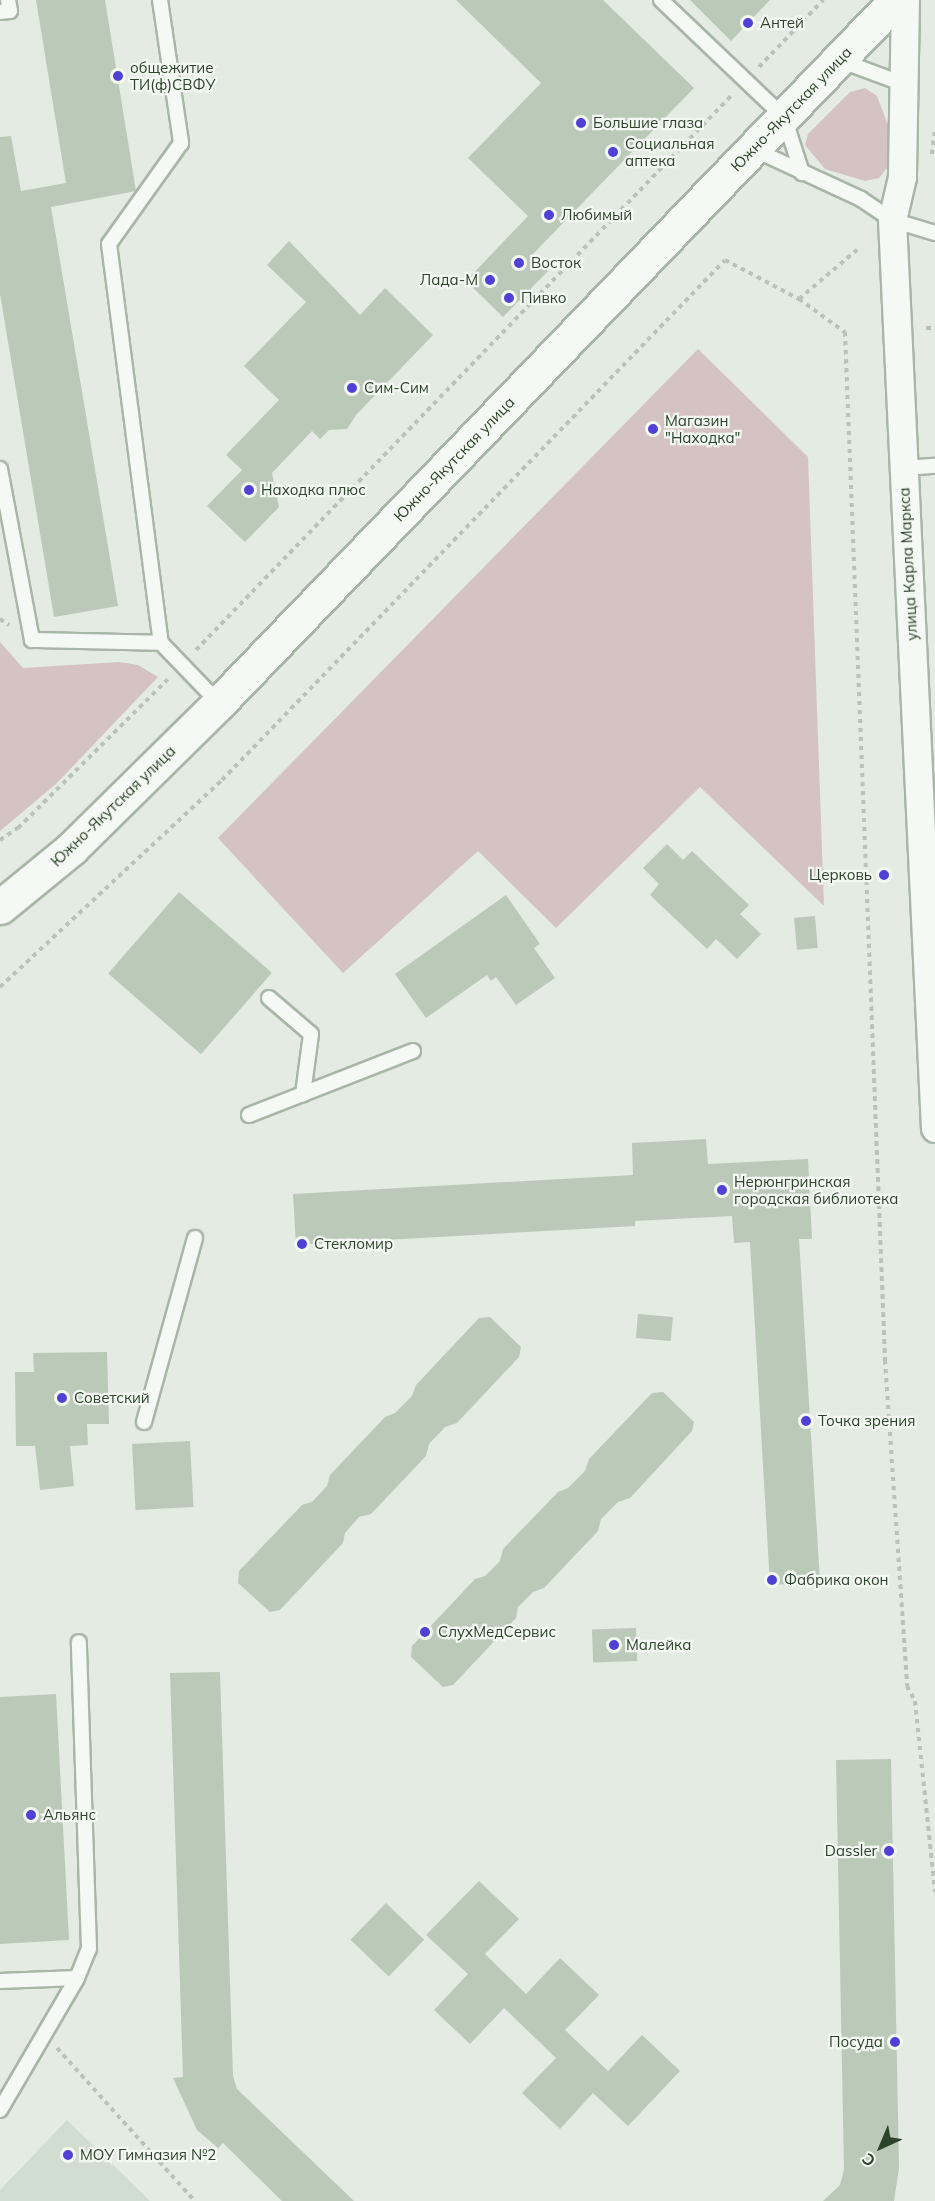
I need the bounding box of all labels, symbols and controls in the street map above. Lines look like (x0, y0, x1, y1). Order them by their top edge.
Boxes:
place label: Антей (760, 14, 804, 32)
marker: Антей (741, 16, 755, 30)
street label: Южно-Якутская улица (727, 43, 855, 175)
place label: общежитие ТИ(ф)СВФУ (130, 58, 215, 93)
marker: общежитие ТИ(ф)СВФУ (111, 69, 125, 83)
place label: Большие глаза (593, 114, 703, 132)
marker: Большие глаза (574, 116, 588, 130)
place label: Социальная аптека (625, 134, 714, 169)
marker: Социальная аптека (606, 145, 620, 159)
place label: Любимый (561, 206, 632, 224)
marker: Любимый (542, 208, 556, 222)
place label: Восток (531, 254, 581, 272)
marker: Восток (512, 256, 526, 270)
place label: Лада-М (420, 271, 478, 289)
marker: Лада-М (483, 273, 497, 287)
place label: Пивко (521, 289, 567, 307)
marker: Пивко (502, 291, 516, 305)
place label: Сим-Сим (364, 379, 429, 397)
marker: Сим-Сим (345, 381, 359, 395)
street label: Южно-Якутская улица (390, 393, 518, 525)
place label: Магазин "Находка" (665, 411, 740, 446)
marker: Магазин "Находка" (646, 422, 660, 436)
place label: Находка плюс (261, 481, 366, 499)
marker: Находка плюс (242, 483, 256, 497)
street label: улица Карла Маркса (895, 487, 921, 641)
street label: Южно-Якутская улица (47, 742, 179, 870)
place label: Церковь (809, 866, 872, 884)
marker: Церковь (877, 868, 891, 882)
place label: Нерюнгринская городская библиотека (734, 1172, 898, 1207)
marker: Нерюнгринская городская библиотека (715, 1183, 729, 1197)
place label: Стекломир (314, 1235, 393, 1253)
marker: Стекломир (295, 1237, 309, 1251)
place label: Советский (74, 1389, 150, 1407)
marker: Советский (55, 1391, 69, 1405)
place label: Точка зрения (818, 1412, 915, 1430)
marker: Точка зрения (799, 1414, 813, 1428)
place label: Фабрика окон (784, 1571, 889, 1589)
marker: Фабрика окон (765, 1573, 779, 1587)
marker: СлухМедСервис (416, 1623, 434, 1641)
place label: СлухМедСервис (438, 1623, 556, 1641)
place label: Малейка (626, 1636, 691, 1654)
marker: Малейка (607, 1638, 621, 1652)
place label: Альянс (43, 1806, 96, 1824)
marker: Альянс (24, 1808, 38, 1822)
place label: Dassler (825, 1842, 877, 1860)
marker: Dassler (882, 1844, 896, 1858)
place label: Посуда (829, 2033, 883, 2051)
marker: Посуда (888, 2035, 902, 2049)
north arrow (851, 2117, 911, 2177)
place label: МОУ Гимназия №2 (80, 2146, 216, 2164)
marker: МОУ Гимназия №2 (61, 2148, 75, 2162)
text: С (858, 2149, 879, 2171)

